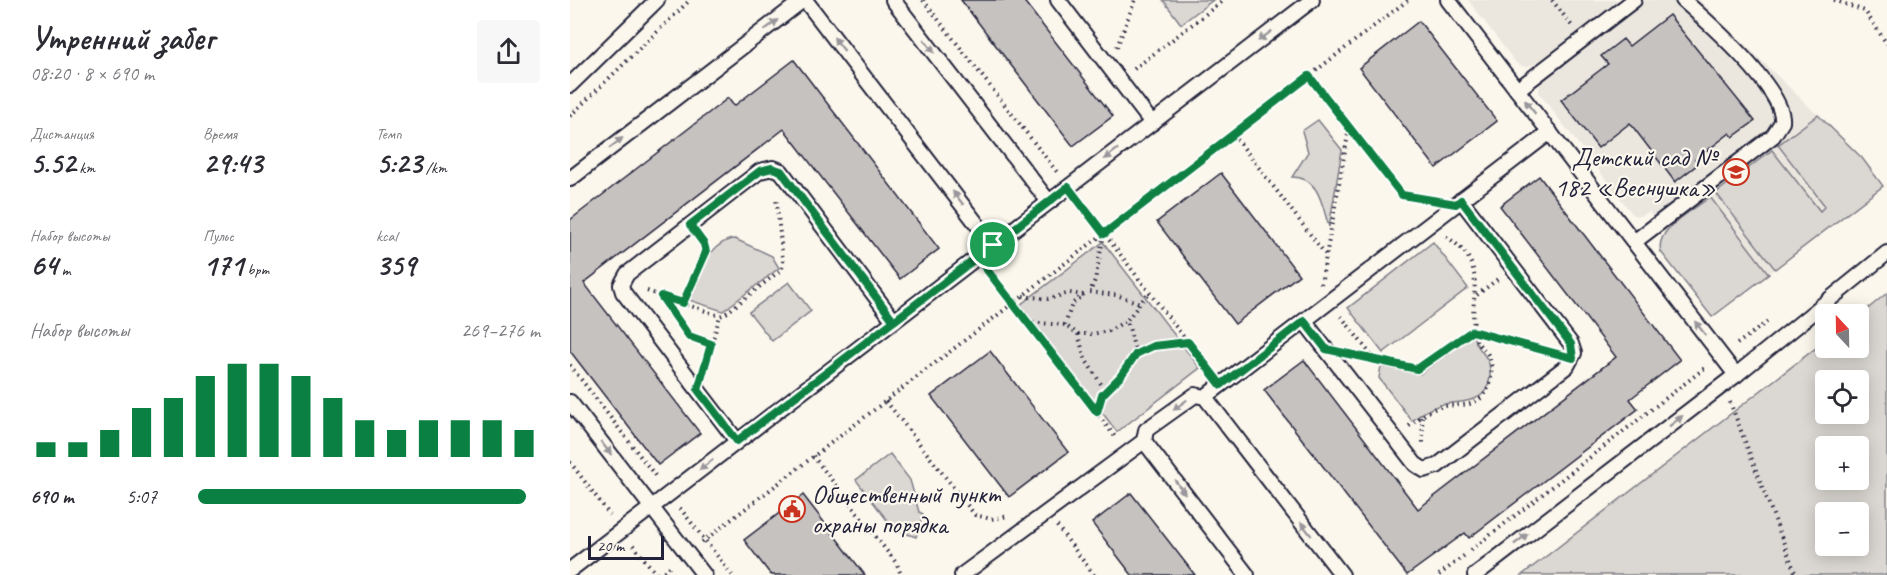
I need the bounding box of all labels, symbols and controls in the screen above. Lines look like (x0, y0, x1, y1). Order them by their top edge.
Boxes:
text: Утренний забег (30, 17, 214, 59)
one-way arrow (763, 18, 779, 31)
button: share (477, 20, 540, 83)
one-way arrow (1258, 29, 1273, 41)
one-way arrow (833, 36, 845, 52)
one-way arrow (923, 39, 935, 54)
text: 08:20 · 8 × 690 m (30, 61, 154, 86)
one-way arrow (1524, 99, 1537, 115)
text: Дистанция (30, 124, 94, 144)
text: Время (203, 124, 237, 144)
text: Темп (376, 124, 402, 144)
one-way arrow (609, 138, 624, 150)
place label: Детский сад № 182 «Веснушка» (1555, 141, 1720, 204)
text: 5.52 (30, 144, 75, 182)
text: 29:43 (203, 144, 263, 182)
text: 5:23 (376, 144, 422, 182)
one-way arrow (1103, 148, 1118, 160)
school or university icon: Детский сад № 182 «Веснушка» (1721, 157, 1751, 187)
text: km (75, 158, 95, 178)
text: /km (422, 158, 447, 178)
one-way arrow (952, 191, 964, 206)
pin (967, 219, 1018, 270)
text: Набор высоты (30, 226, 109, 246)
text: Пульс (203, 226, 234, 246)
text: kcal (376, 226, 397, 246)
icon: arrive (976, 228, 1009, 261)
text: 64 (30, 246, 58, 284)
text: 171 (203, 246, 243, 284)
text: 359 (376, 246, 416, 284)
text: m (58, 260, 70, 280)
text: bpm (243, 260, 269, 280)
north arrow (1815, 304, 1869, 358)
map controls (1815, 304, 1869, 556)
text: Набор высоты (30, 318, 129, 343)
text: 269–276 m (461, 318, 540, 343)
one-way arrow (1694, 320, 1707, 336)
button: locate (1815, 370, 1869, 424)
one-way arrow (1172, 399, 1188, 411)
one-way arrow (1668, 414, 1684, 427)
button: + (1815, 436, 1869, 490)
one-way arrow (599, 440, 612, 456)
one-way arrow (699, 459, 715, 471)
place label: Общественный пункт охраны порядка (812, 478, 1001, 541)
one-way arrow (1174, 479, 1186, 495)
text: 690 m (30, 484, 73, 509)
text: 5:07 (126, 484, 157, 509)
public building icon: Общественный пункт охраны порядка (777, 494, 807, 524)
button: − (1815, 502, 1869, 556)
one-way arrow (1301, 521, 1313, 536)
scale bar (588, 533, 664, 560)
one-way arrow (1514, 534, 1529, 546)
text: 20 m (597, 536, 624, 556)

